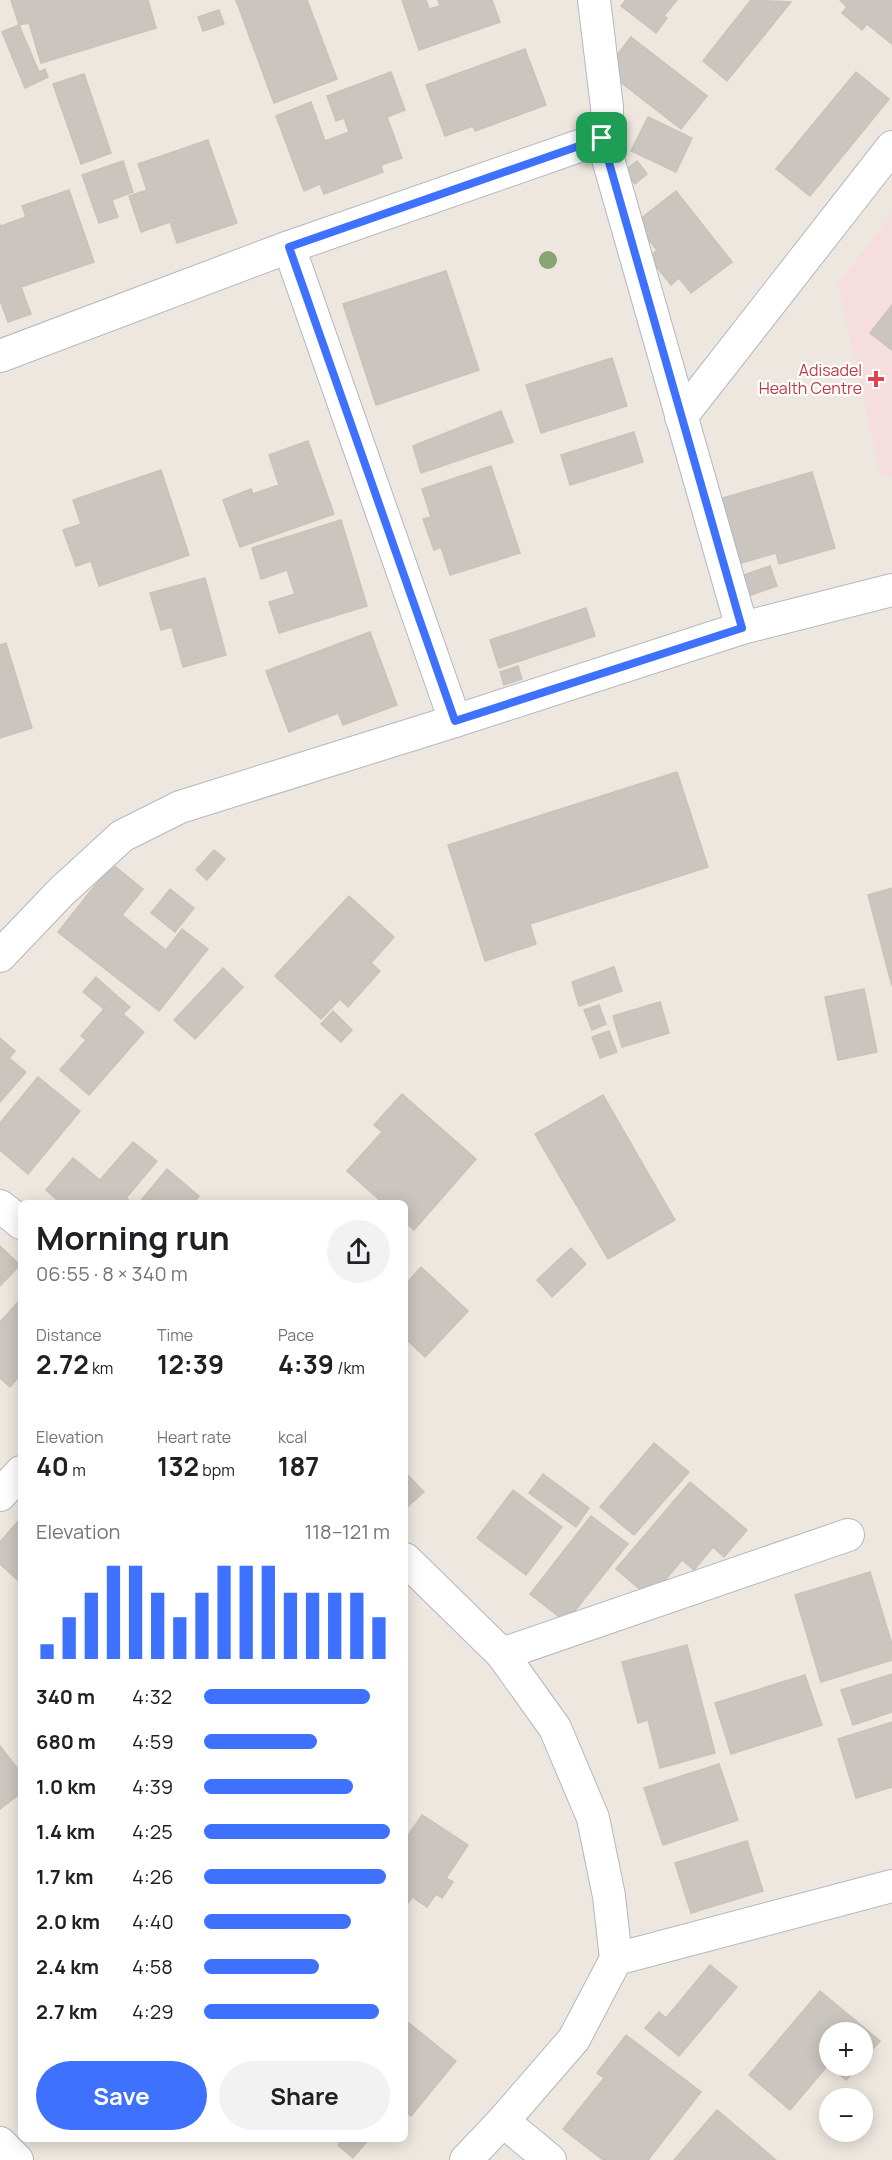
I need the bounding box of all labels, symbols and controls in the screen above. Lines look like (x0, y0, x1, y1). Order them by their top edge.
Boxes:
pin (576, 112, 627, 163)
icon: arrive (585, 121, 618, 154)
place label: Adisadel Health Centre (759, 359, 862, 399)
marker: Adisadel Health Centre (867, 370, 885, 388)
text: Morning run (36, 1215, 230, 1260)
button: share (327, 1220, 390, 1283)
text: 06:55 · 8 × 340 m (36, 1260, 188, 1287)
text: Distance (36, 1324, 102, 1346)
text: Time (157, 1324, 193, 1346)
text: Pace (278, 1324, 314, 1346)
text: 2.72 (36, 1346, 89, 1382)
text: 12:39 (157, 1346, 224, 1382)
text: 4:39 (278, 1346, 334, 1382)
text: km (89, 1357, 113, 1379)
text: /km (334, 1357, 365, 1379)
text: Elevation (36, 1426, 104, 1448)
text: Heart rate (157, 1426, 231, 1448)
text: kcal (278, 1426, 307, 1448)
text: 40 (36, 1448, 69, 1484)
text: 132 (157, 1448, 199, 1484)
text: 187 (278, 1448, 319, 1484)
text: m (69, 1459, 86, 1481)
text: bpm (199, 1459, 235, 1481)
text: Elevation (36, 1518, 120, 1545)
text: 118–121 m (304, 1518, 390, 1545)
text: 340 m (36, 1683, 95, 1710)
text: 4:32 (132, 1683, 172, 1710)
text: 680 m (36, 1728, 96, 1755)
text: 4:59 (132, 1728, 174, 1755)
text: 1.0 km (36, 1773, 96, 1800)
text: 4:39 (132, 1773, 173, 1800)
text: 1.4 km (36, 1818, 95, 1845)
text: 4:25 (132, 1818, 173, 1845)
text: 1.7 km (36, 1863, 93, 1890)
text: 4:26 (132, 1863, 174, 1890)
text: 2.0 km (36, 1908, 100, 1935)
text: 4:40 (132, 1908, 174, 1935)
text: 2.4 km (36, 1953, 99, 1980)
text: 4:58 (132, 1953, 173, 1980)
text: 2.7 km (36, 1998, 97, 2025)
text: 4:29 (132, 1998, 174, 2025)
map controls (819, 2022, 873, 2142)
button: + (819, 2022, 873, 2076)
button: Save (36, 2061, 207, 2130)
button: Share (219, 2061, 390, 2130)
button: − (819, 2088, 873, 2142)

